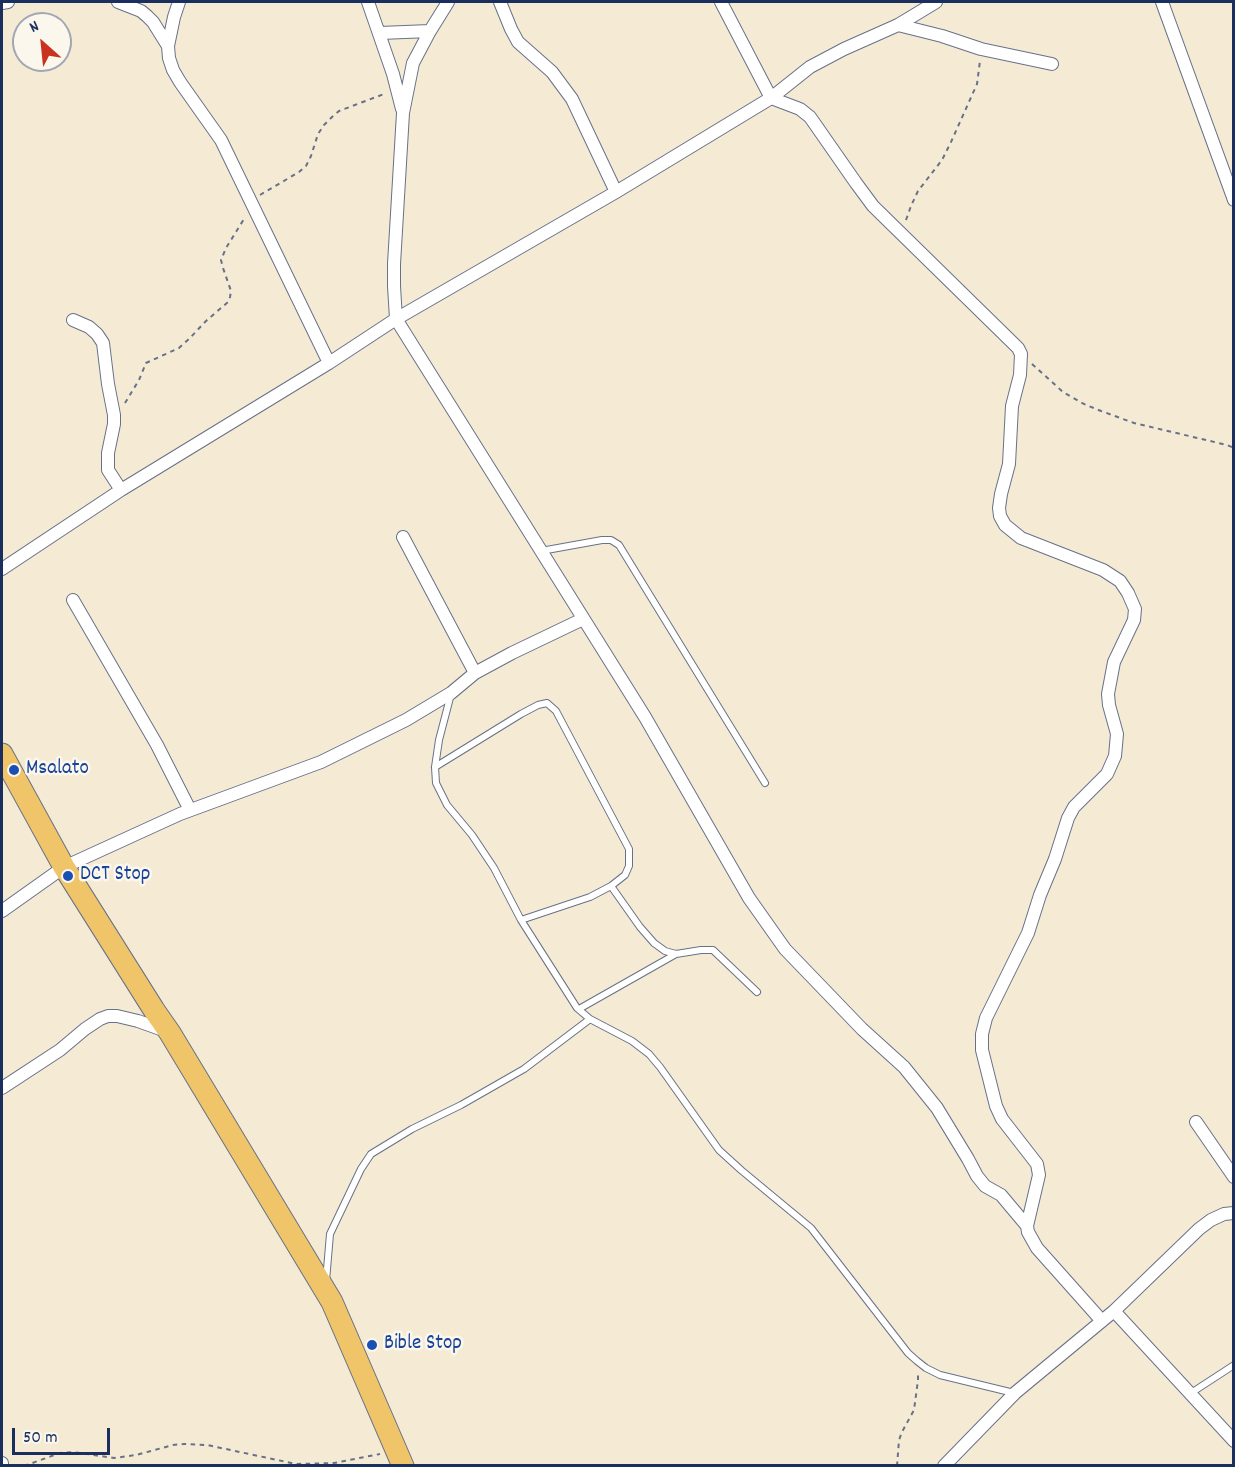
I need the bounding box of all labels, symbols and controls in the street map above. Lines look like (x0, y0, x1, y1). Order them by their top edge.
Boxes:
north arrow (12, 12, 72, 72)
text: N (26, 15, 43, 39)
place label: Msalato (26, 757, 89, 783)
marker: Msalato (7, 763, 21, 777)
place label: DCT Stop (80, 863, 150, 889)
marker: DCT Stop (61, 869, 75, 883)
place label: Bible Stop (384, 1332, 462, 1358)
marker: Bible Stop (365, 1338, 379, 1352)
scale bar (15, 1416, 112, 1454)
text: 50 m (23, 1426, 58, 1451)

